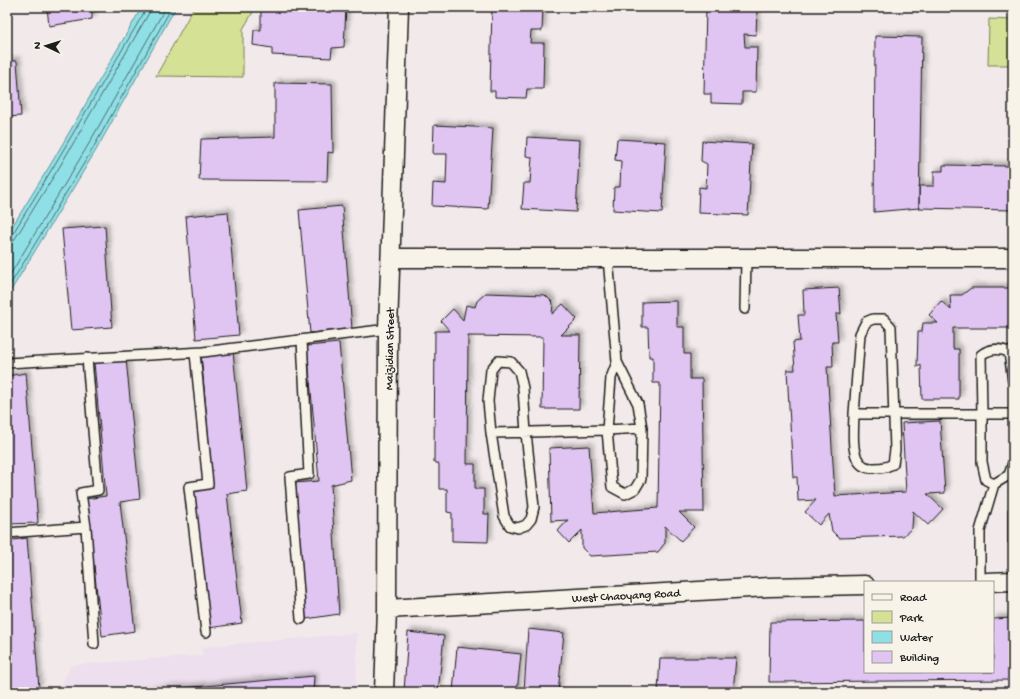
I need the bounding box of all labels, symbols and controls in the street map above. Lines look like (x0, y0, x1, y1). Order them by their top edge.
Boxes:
north arrow (26, 26, 66, 66)
text: N (32, 41, 44, 49)
street label: Maizidian Street (383, 307, 399, 390)
legend (864, 581, 994, 673)
street label: West Chaoyang Road (572, 587, 682, 607)
text: Road (900, 592, 927, 606)
text: Park (899, 612, 925, 626)
text: Water (900, 632, 934, 646)
text: Building (899, 652, 939, 666)

